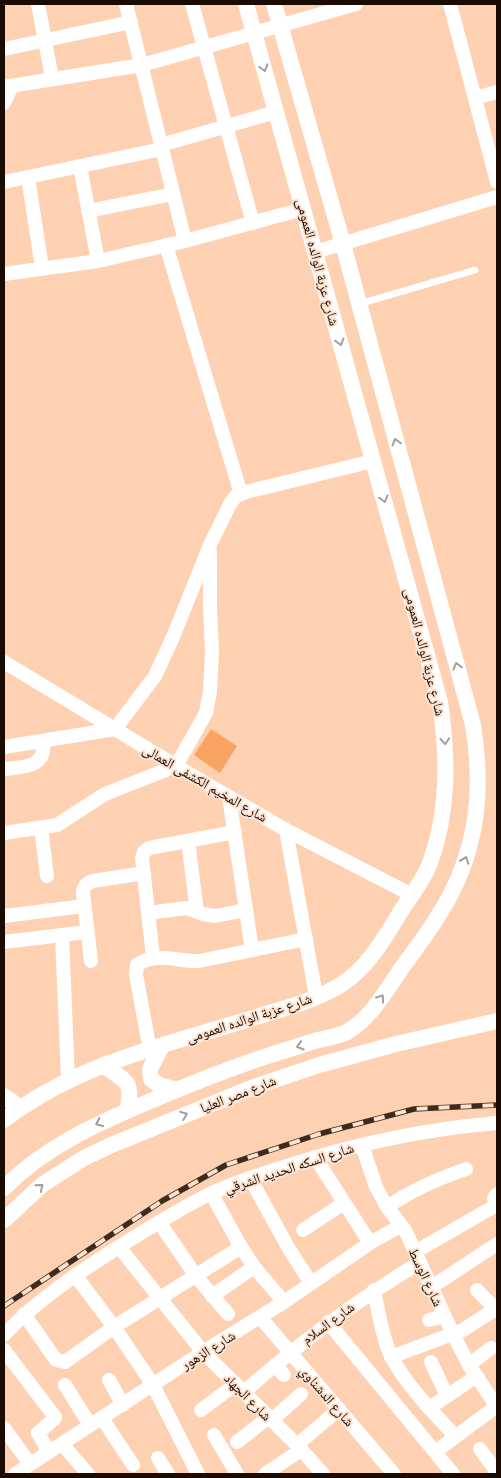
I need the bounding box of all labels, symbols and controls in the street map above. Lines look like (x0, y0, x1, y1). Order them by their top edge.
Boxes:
one-way arrow (258, 63, 269, 72)
street label: شارع عزبة الوالده العمومى (291, 197, 343, 328)
one-way arrow (335, 338, 345, 346)
one-way arrow (391, 438, 402, 447)
one-way arrow (378, 494, 388, 502)
street label: شارع عزبة الوالده العمومى (399, 586, 449, 718)
one-way arrow (452, 662, 463, 671)
one-way arrow (439, 737, 450, 745)
street label: شارع المخيم الكشفى العمالى (139, 741, 270, 827)
one-way arrow (459, 856, 469, 865)
street label: شارع عزبة الوالده العمومى (184, 990, 314, 1048)
one-way arrow (375, 994, 384, 1004)
one-way arrow (296, 1040, 304, 1050)
street label: شارع مصر العليا (198, 1072, 279, 1118)
one-way arrow (180, 1111, 188, 1121)
one-way arrow (95, 1117, 104, 1128)
street label: شارع السكه الحديد الشرقي (222, 1140, 357, 1200)
one-way arrow (34, 1185, 43, 1193)
street label: شارع الوسط (404, 1245, 447, 1310)
street label: شارع السلام (299, 1299, 358, 1349)
street label: شارع الزهور (177, 1327, 239, 1375)
street label: شارع الدشناوي (294, 1363, 358, 1432)
street label: شارع الجهاد (220, 1370, 275, 1425)

